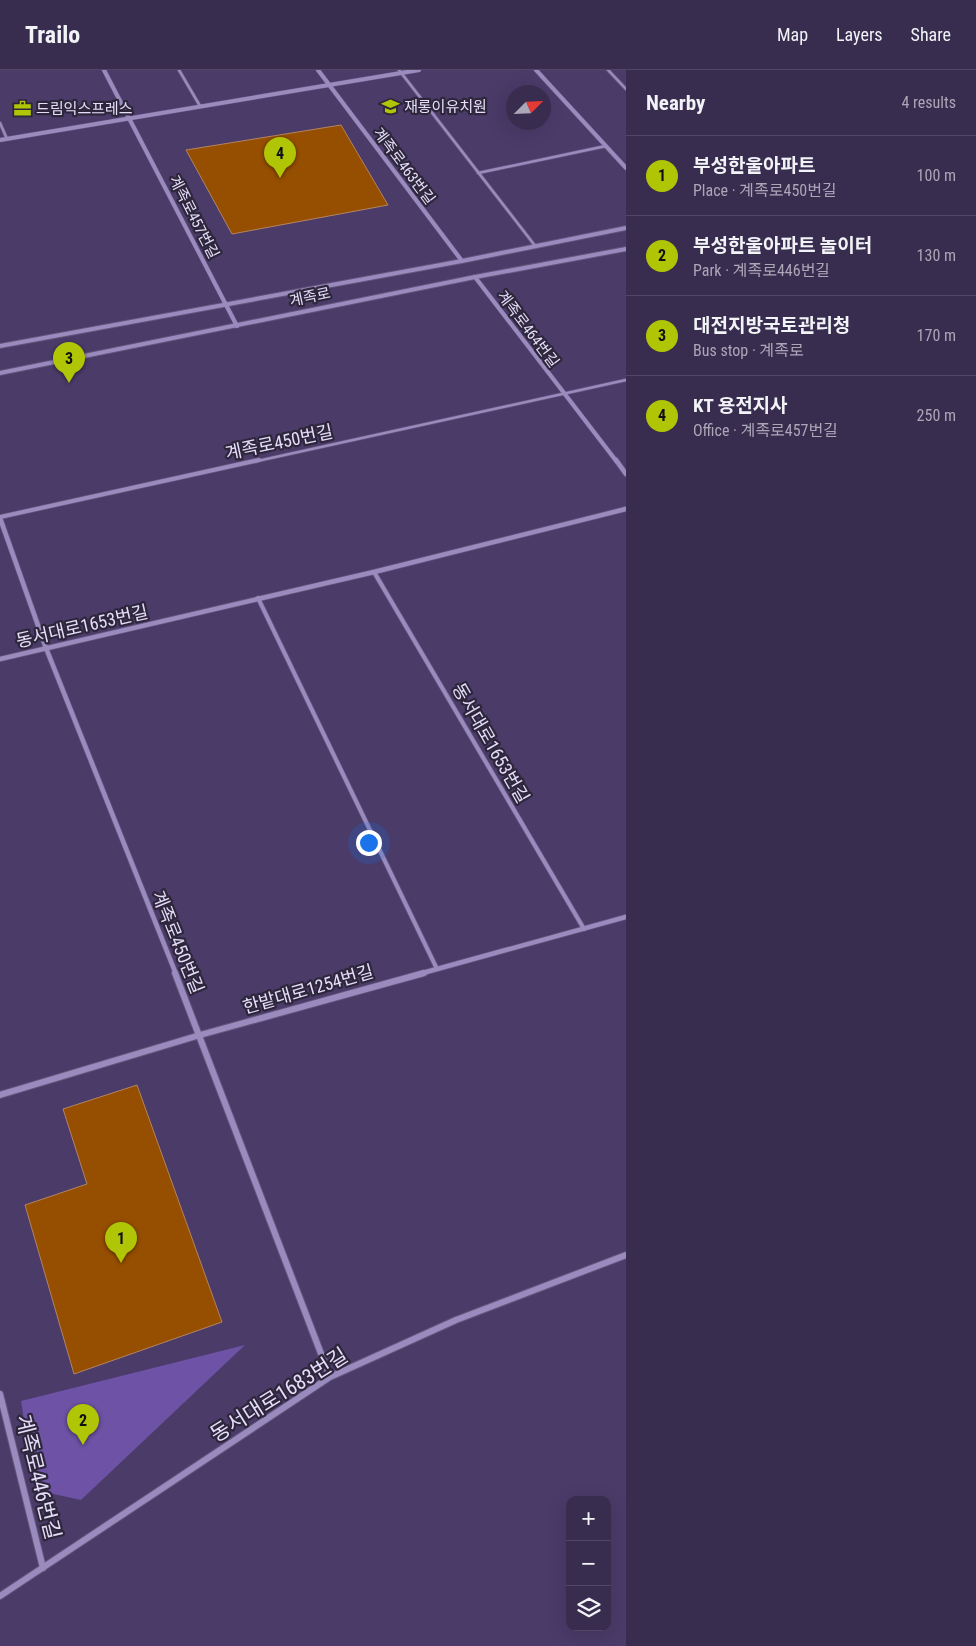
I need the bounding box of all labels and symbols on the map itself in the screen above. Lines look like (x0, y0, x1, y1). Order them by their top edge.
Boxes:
north arrow (506, 85, 551, 130)
school or university icon: 재롱이유치원 (380, 97, 400, 117)
place label: 재롱이유치원 (404, 98, 487, 116)
office icon: 드림익스프레스 (12, 99, 32, 119)
place label: 드림익스프레스 (36, 100, 133, 118)
street label: 계족로463번길 (369, 124, 439, 208)
pin: 4 (264, 137, 296, 178)
street label: 계족로457번길 (165, 172, 223, 262)
street label: 계족로 (288, 284, 332, 310)
street label: 계족로464번길 (493, 287, 563, 371)
pin: 3 (53, 342, 85, 383)
street label: 계족로450번길 (223, 420, 335, 464)
street label: 동서대로1653번길 (14, 601, 150, 651)
street label: 동서대로1653번길 (448, 679, 534, 807)
your location (356, 830, 382, 856)
street label: 계족로450번길 (148, 887, 208, 997)
street label: 한밭대로1254번길 (240, 960, 376, 1018)
pin: 1 (105, 1222, 137, 1263)
street label: 동서대로1683번길 (206, 1343, 352, 1447)
pin: 2 (67, 1404, 99, 1445)
street label: 계족로446번길 (11, 1412, 65, 1542)

